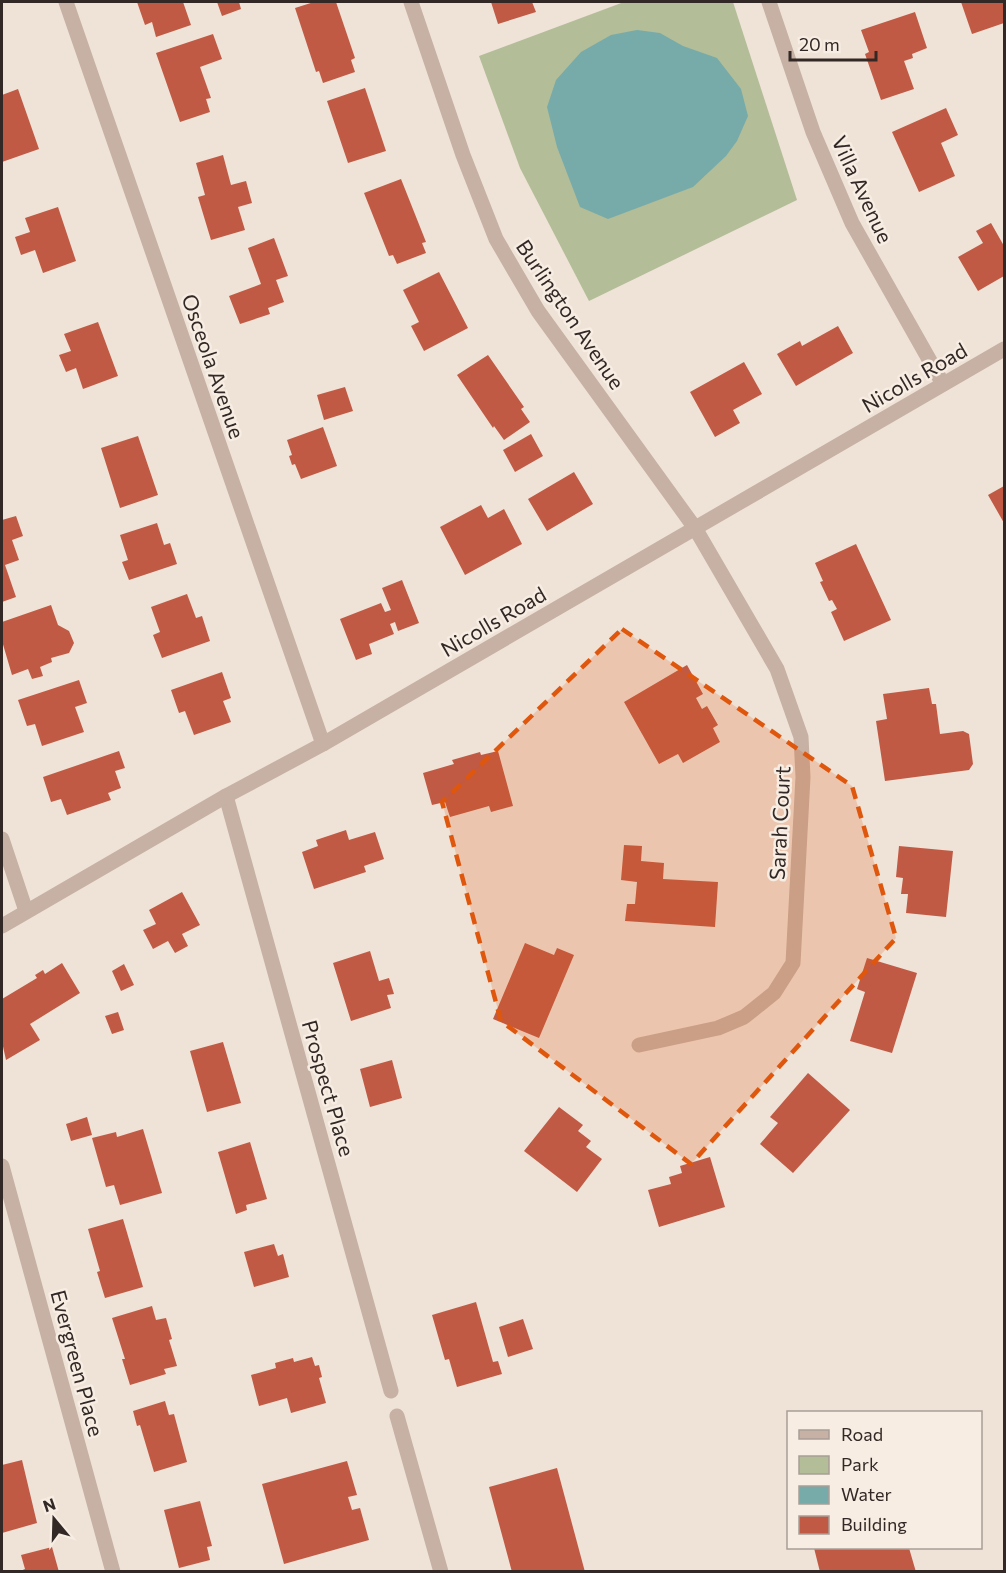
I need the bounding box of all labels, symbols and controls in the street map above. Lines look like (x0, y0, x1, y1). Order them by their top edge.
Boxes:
scale bar (790, 24, 876, 62)
text: 20 m (799, 33, 840, 55)
street label: Villa Avenue (827, 131, 899, 247)
street label: Burlington Avenue (512, 235, 630, 393)
street label: Osceola Avenue (178, 291, 250, 441)
street label: Nicolls Road (857, 337, 971, 417)
street label: Nicolls Road (436, 581, 550, 661)
street label: Sarah Court (764, 765, 794, 881)
street label: Prospect Place (298, 1017, 360, 1159)
street label: Evergreen Place (46, 1287, 110, 1439)
legend (787, 1411, 982, 1549)
text: Road (841, 1423, 883, 1445)
text: Park (841, 1453, 879, 1475)
text: Water (841, 1483, 892, 1505)
north arrow (24, 1489, 84, 1549)
text: N (40, 1493, 58, 1515)
text: Building (841, 1513, 907, 1535)

